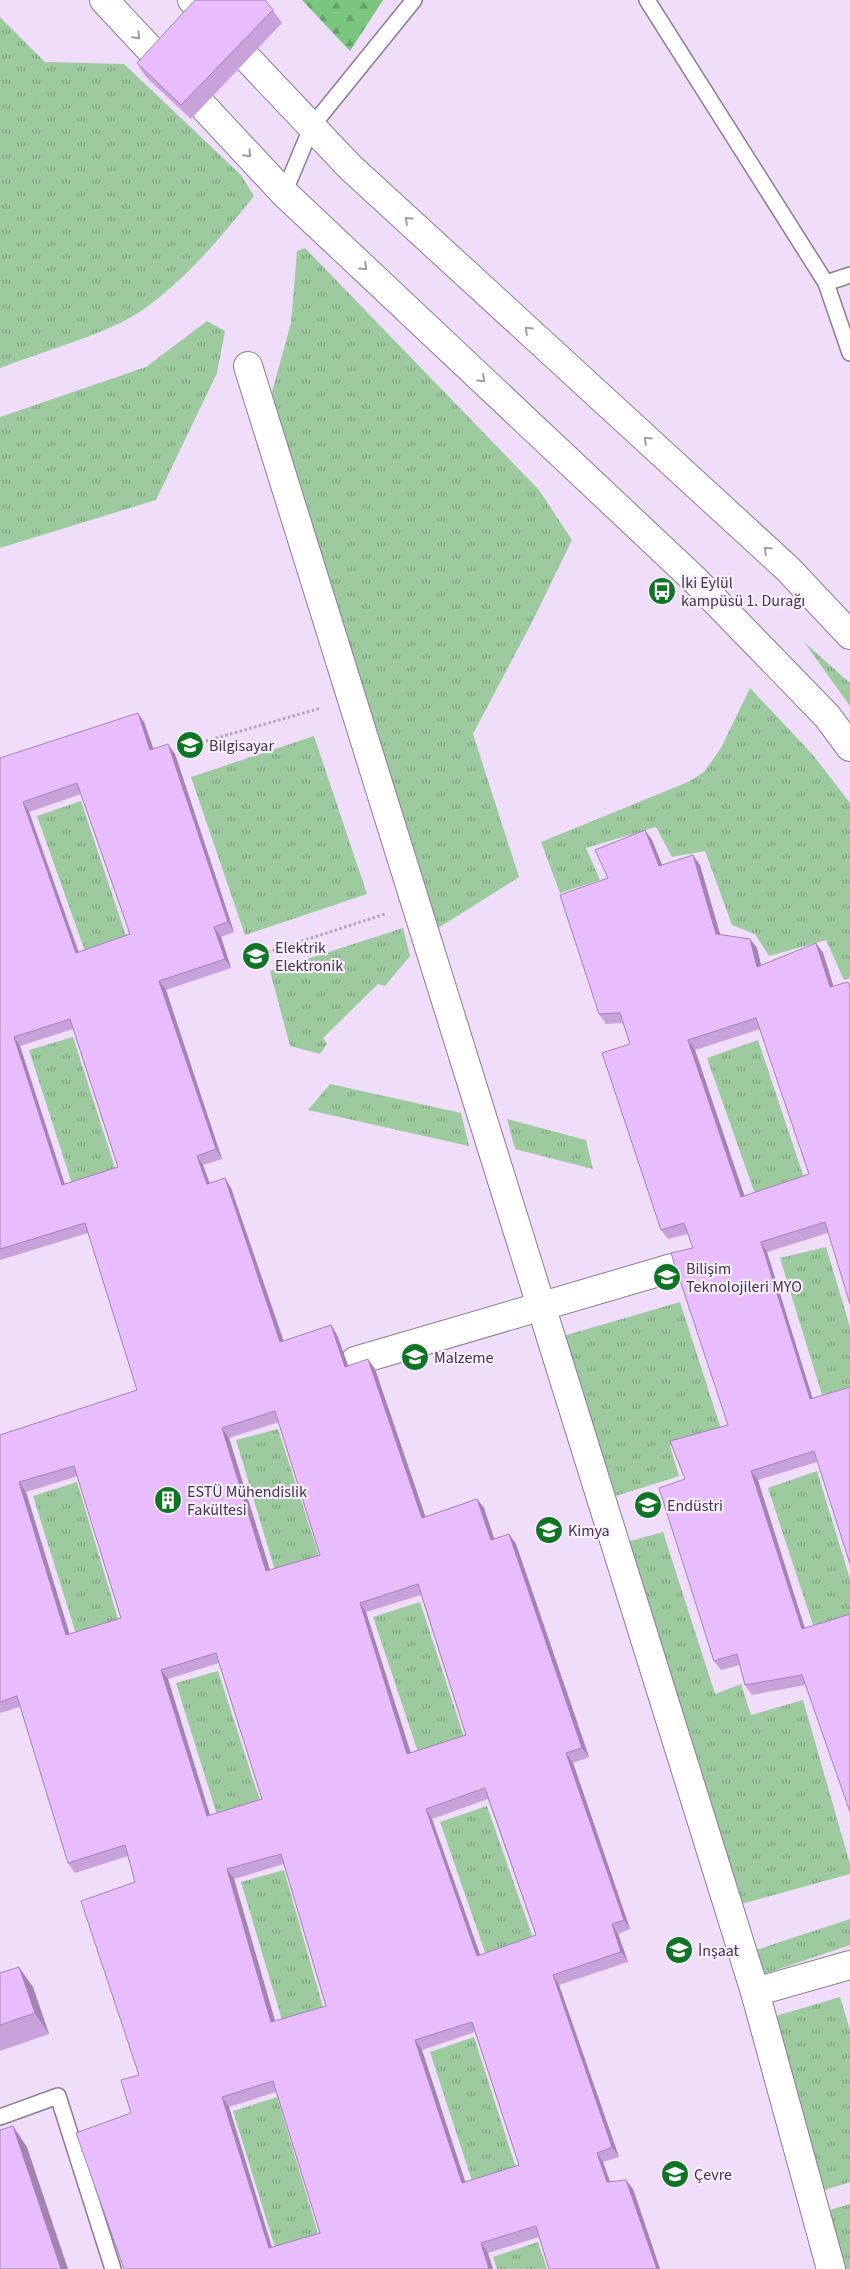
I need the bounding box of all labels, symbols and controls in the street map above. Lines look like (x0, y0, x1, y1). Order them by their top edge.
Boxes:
one-way arrow (131, 30, 140, 39)
one-way arrow (242, 149, 251, 158)
one-way arrow (405, 217, 414, 226)
one-way arrow (359, 261, 368, 270)
one-way arrow (525, 327, 534, 336)
one-way arrow (477, 373, 486, 382)
one-way arrow (644, 437, 653, 446)
one-way arrow (764, 547, 773, 556)
place label: İki Eylül kampüsü 1. Durağı (681, 572, 805, 612)
bus stop icon: İki Eylül kampüsü 1. Durağı (647, 576, 677, 606)
school or university icon: Bilgisayar (175, 730, 205, 760)
place label: Bilgisayar (209, 735, 274, 757)
place label: Elektrik Elektronik (275, 937, 343, 977)
school or university icon: Elektrik Elektronik (241, 941, 271, 971)
place label: Bilişim Teknolojileri MYO (686, 1258, 802, 1298)
school or university icon: Bilişim Teknolojileri MYO (652, 1262, 682, 1292)
school or university icon: Malzeme (400, 1342, 430, 1372)
place label: Malzeme (434, 1347, 494, 1369)
place label: ESTÜ Mühendislik Fakültesi (187, 1481, 307, 1521)
building icon: ESTÜ Mühendislik Fakültesi (153, 1485, 183, 1515)
school or university icon: Endüstri (633, 1490, 663, 1520)
place label: Endüstri (667, 1495, 723, 1517)
school or university icon: Kimya (534, 1515, 564, 1545)
place label: Kimya (568, 1520, 610, 1542)
school or university icon: İnşaat (664, 1935, 694, 1965)
place label: İnşaat (698, 1940, 740, 1962)
school or university icon: Çevre (660, 2159, 690, 2189)
place label: Çevre (694, 2164, 732, 2186)

